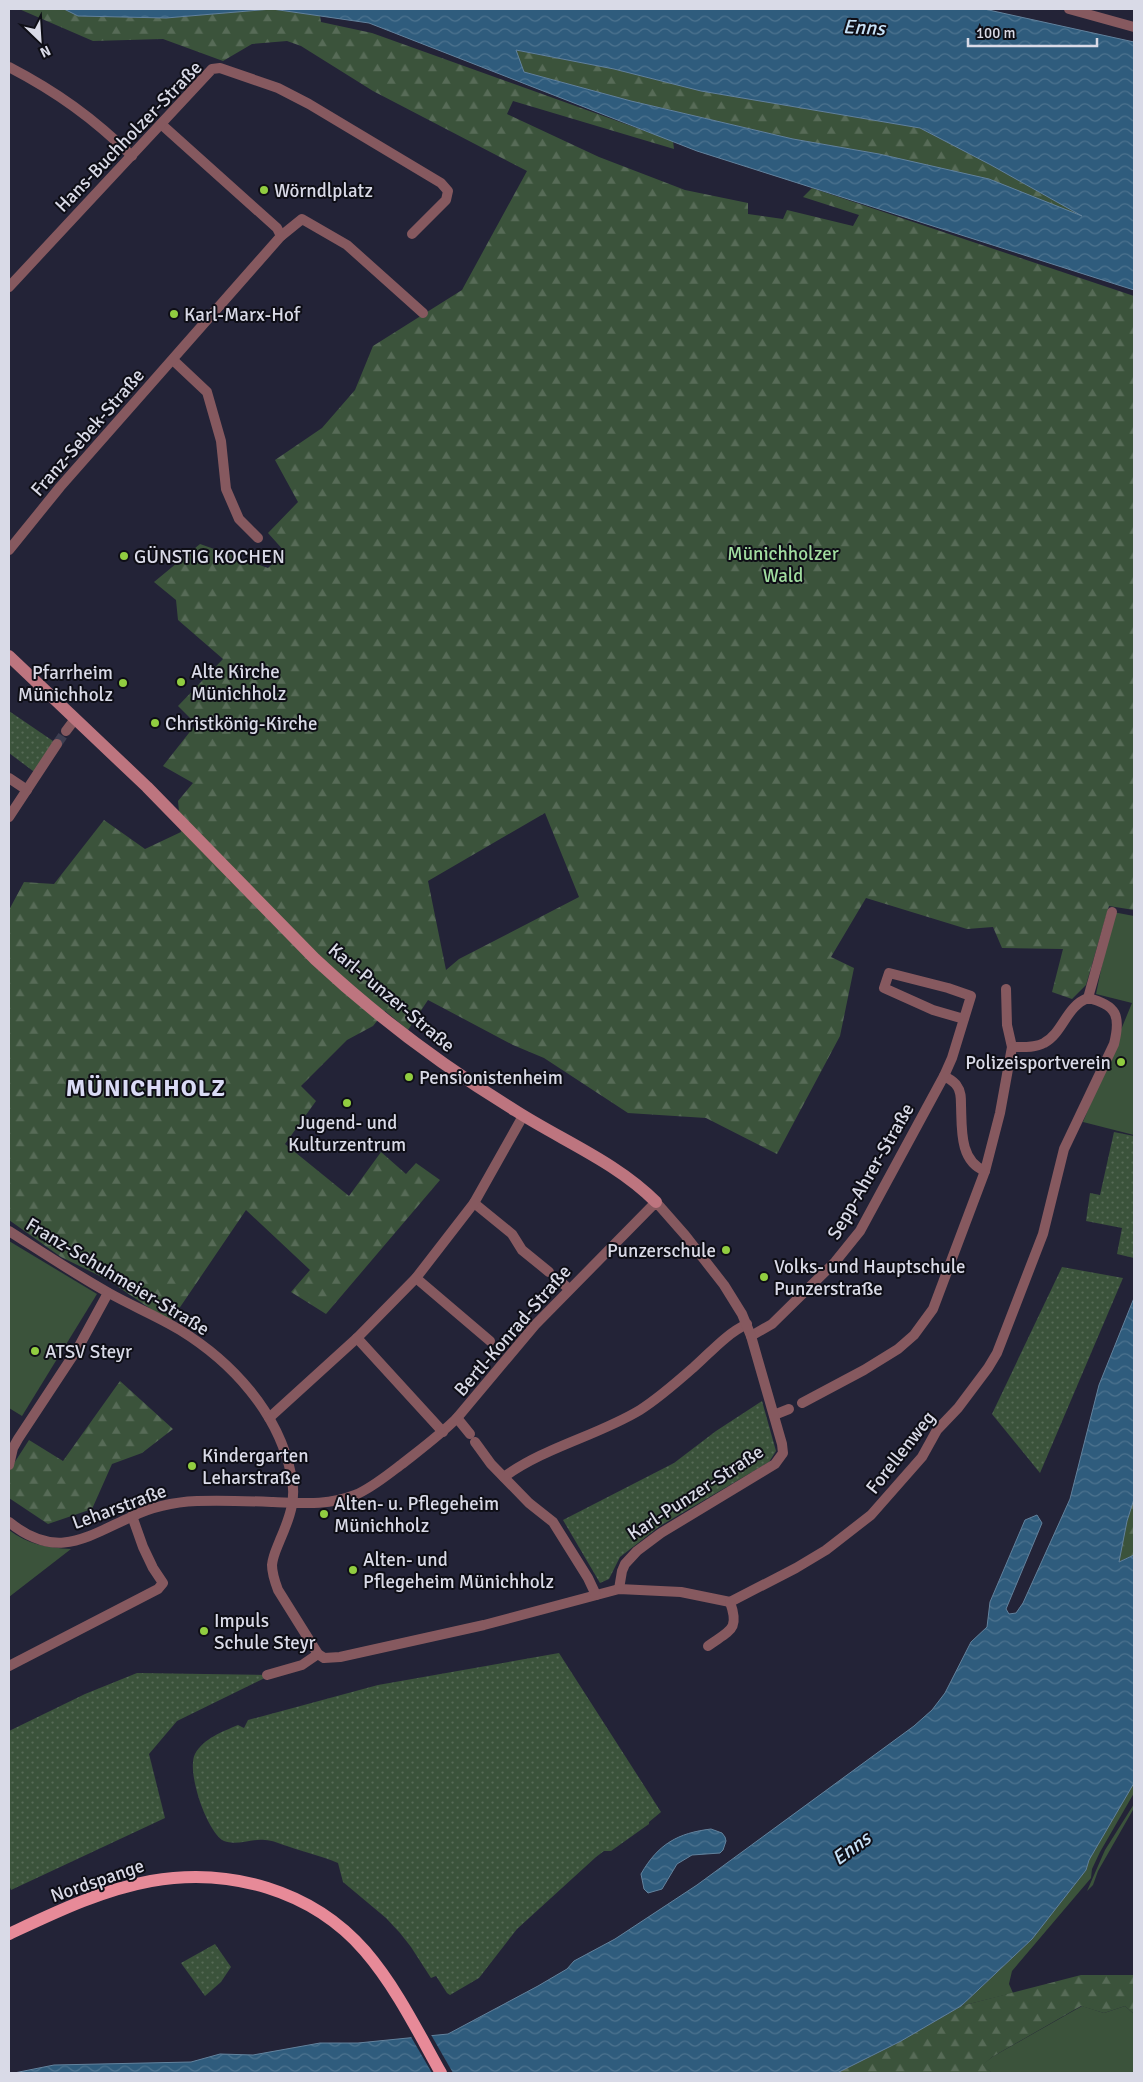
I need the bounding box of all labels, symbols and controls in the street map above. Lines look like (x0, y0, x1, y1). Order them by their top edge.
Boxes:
water label: Enns (842, 14, 888, 41)
north arrow (15, 15, 65, 65)
scale bar (968, 15, 1097, 47)
text: 100 m (976, 24, 1016, 42)
text: N (37, 42, 53, 61)
street label: Hans-Buchholzer-Straße (50, 56, 207, 218)
place label: Wörndlplatz (274, 179, 373, 203)
marker: Wörndlplatz (258, 184, 270, 196)
place label: Karl-Marx-Hof (184, 303, 302, 327)
marker: Karl-Marx-Hof (168, 308, 180, 320)
street label: Franz-Sebek-Straße (26, 364, 150, 502)
park label: Münichholzer Wald (727, 542, 839, 588)
place label: GÜNSTIG KOCHEN (134, 545, 285, 569)
marker: GÜNSTIG KOCHEN (118, 550, 130, 562)
place label: Alte Kirche Münichholz (191, 660, 286, 706)
place label: Pfarrheim Münichholz (18, 661, 113, 707)
marker: Alte Kirche Münichholz (175, 676, 187, 688)
marker: Pfarrheim Münichholz (117, 677, 129, 689)
place label: Christkönig-Kirche (165, 712, 317, 736)
marker: Christkönig-Kirche (149, 717, 161, 729)
street label: Karl-Punzer-Straße (323, 938, 459, 1058)
place label: Polizeisportverein (965, 1051, 1111, 1075)
marker: Polizeisportverein (1115, 1056, 1127, 1068)
place label: Pensionistenheim (419, 1066, 563, 1090)
marker: Pensionistenheim (403, 1071, 415, 1083)
district label: MÜNICHHOLZ (66, 1073, 226, 1103)
marker: Jugend- und Kulturzentrum (341, 1097, 353, 1109)
street label: Sepp-Ahrer-Straße (822, 1099, 920, 1244)
place label: Jugend- und Kulturzentrum (288, 1111, 406, 1157)
street label: Franz-Schuhmeier-Straße (21, 1213, 214, 1341)
place label: Punzerschule (607, 1239, 716, 1263)
marker: Punzerschule (720, 1244, 732, 1256)
place label: Volks- und Hauptschule Punzerstraße (774, 1255, 966, 1301)
street label: Bertl-Konrad-Straße (449, 1260, 576, 1401)
marker: Volks- und Hauptschule Punzerstraße (758, 1271, 770, 1283)
place label: ATSV Steyr (45, 1340, 132, 1364)
marker: ATSV Steyr (29, 1345, 41, 1357)
street label: Forellenweg (861, 1406, 941, 1499)
street label: Karl-Punzer-Straße (623, 1440, 768, 1546)
place label: Kindergarten Leharstraße (202, 1444, 309, 1490)
marker: Kindergarten Leharstraße (186, 1460, 198, 1472)
street label: Leharstraße (69, 1479, 170, 1535)
place label: Alten- u. Pflegeheim Münichholz (334, 1492, 499, 1538)
marker: Alten- u. Pflegeheim Münichholz (318, 1508, 330, 1520)
place label: Alten- und Pflegeheim Münichholz (363, 1548, 554, 1594)
marker: Alten- und Pflegeheim Münichholz (347, 1564, 359, 1576)
place label: Impuls Schule Steyr (214, 1609, 316, 1655)
marker: Impuls Schule Steyr (198, 1625, 210, 1637)
water label: Enns (827, 1825, 877, 1871)
street label: Nordspange (47, 1854, 147, 1908)

